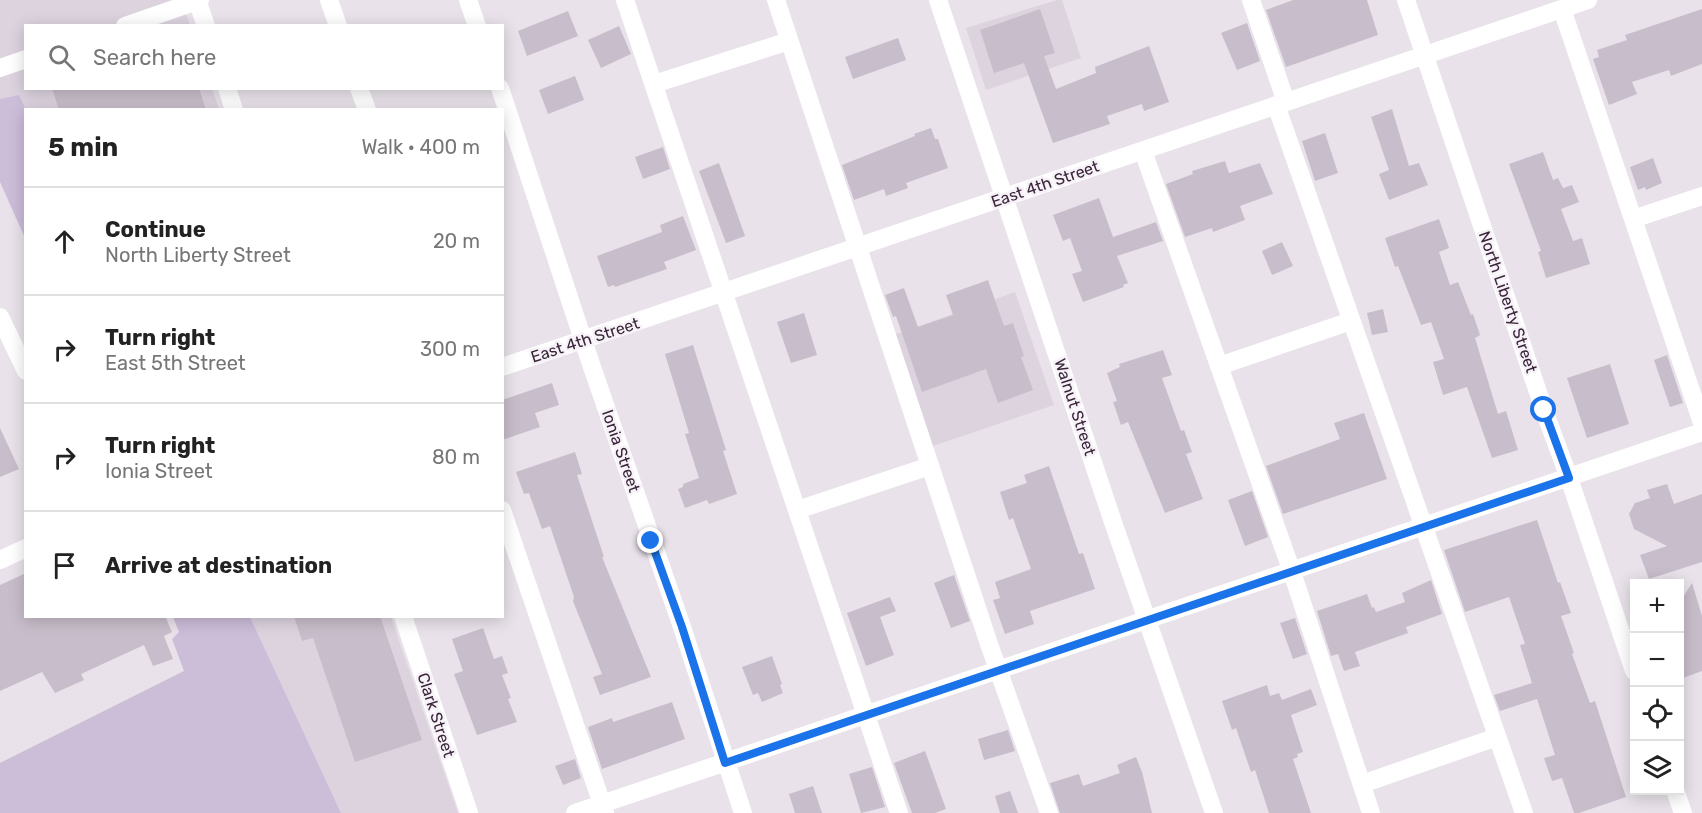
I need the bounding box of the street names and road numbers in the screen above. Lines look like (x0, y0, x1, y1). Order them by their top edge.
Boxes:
street label: East 4th Street (989, 157, 1101, 211)
street label: North Liberty Street (1475, 229, 1541, 375)
street label: East 4th Street (528, 314, 642, 366)
street label: Walnut Street (1050, 356, 1100, 458)
street label: Ionia Street (598, 407, 644, 495)
street label: Clark Street (413, 670, 459, 760)

